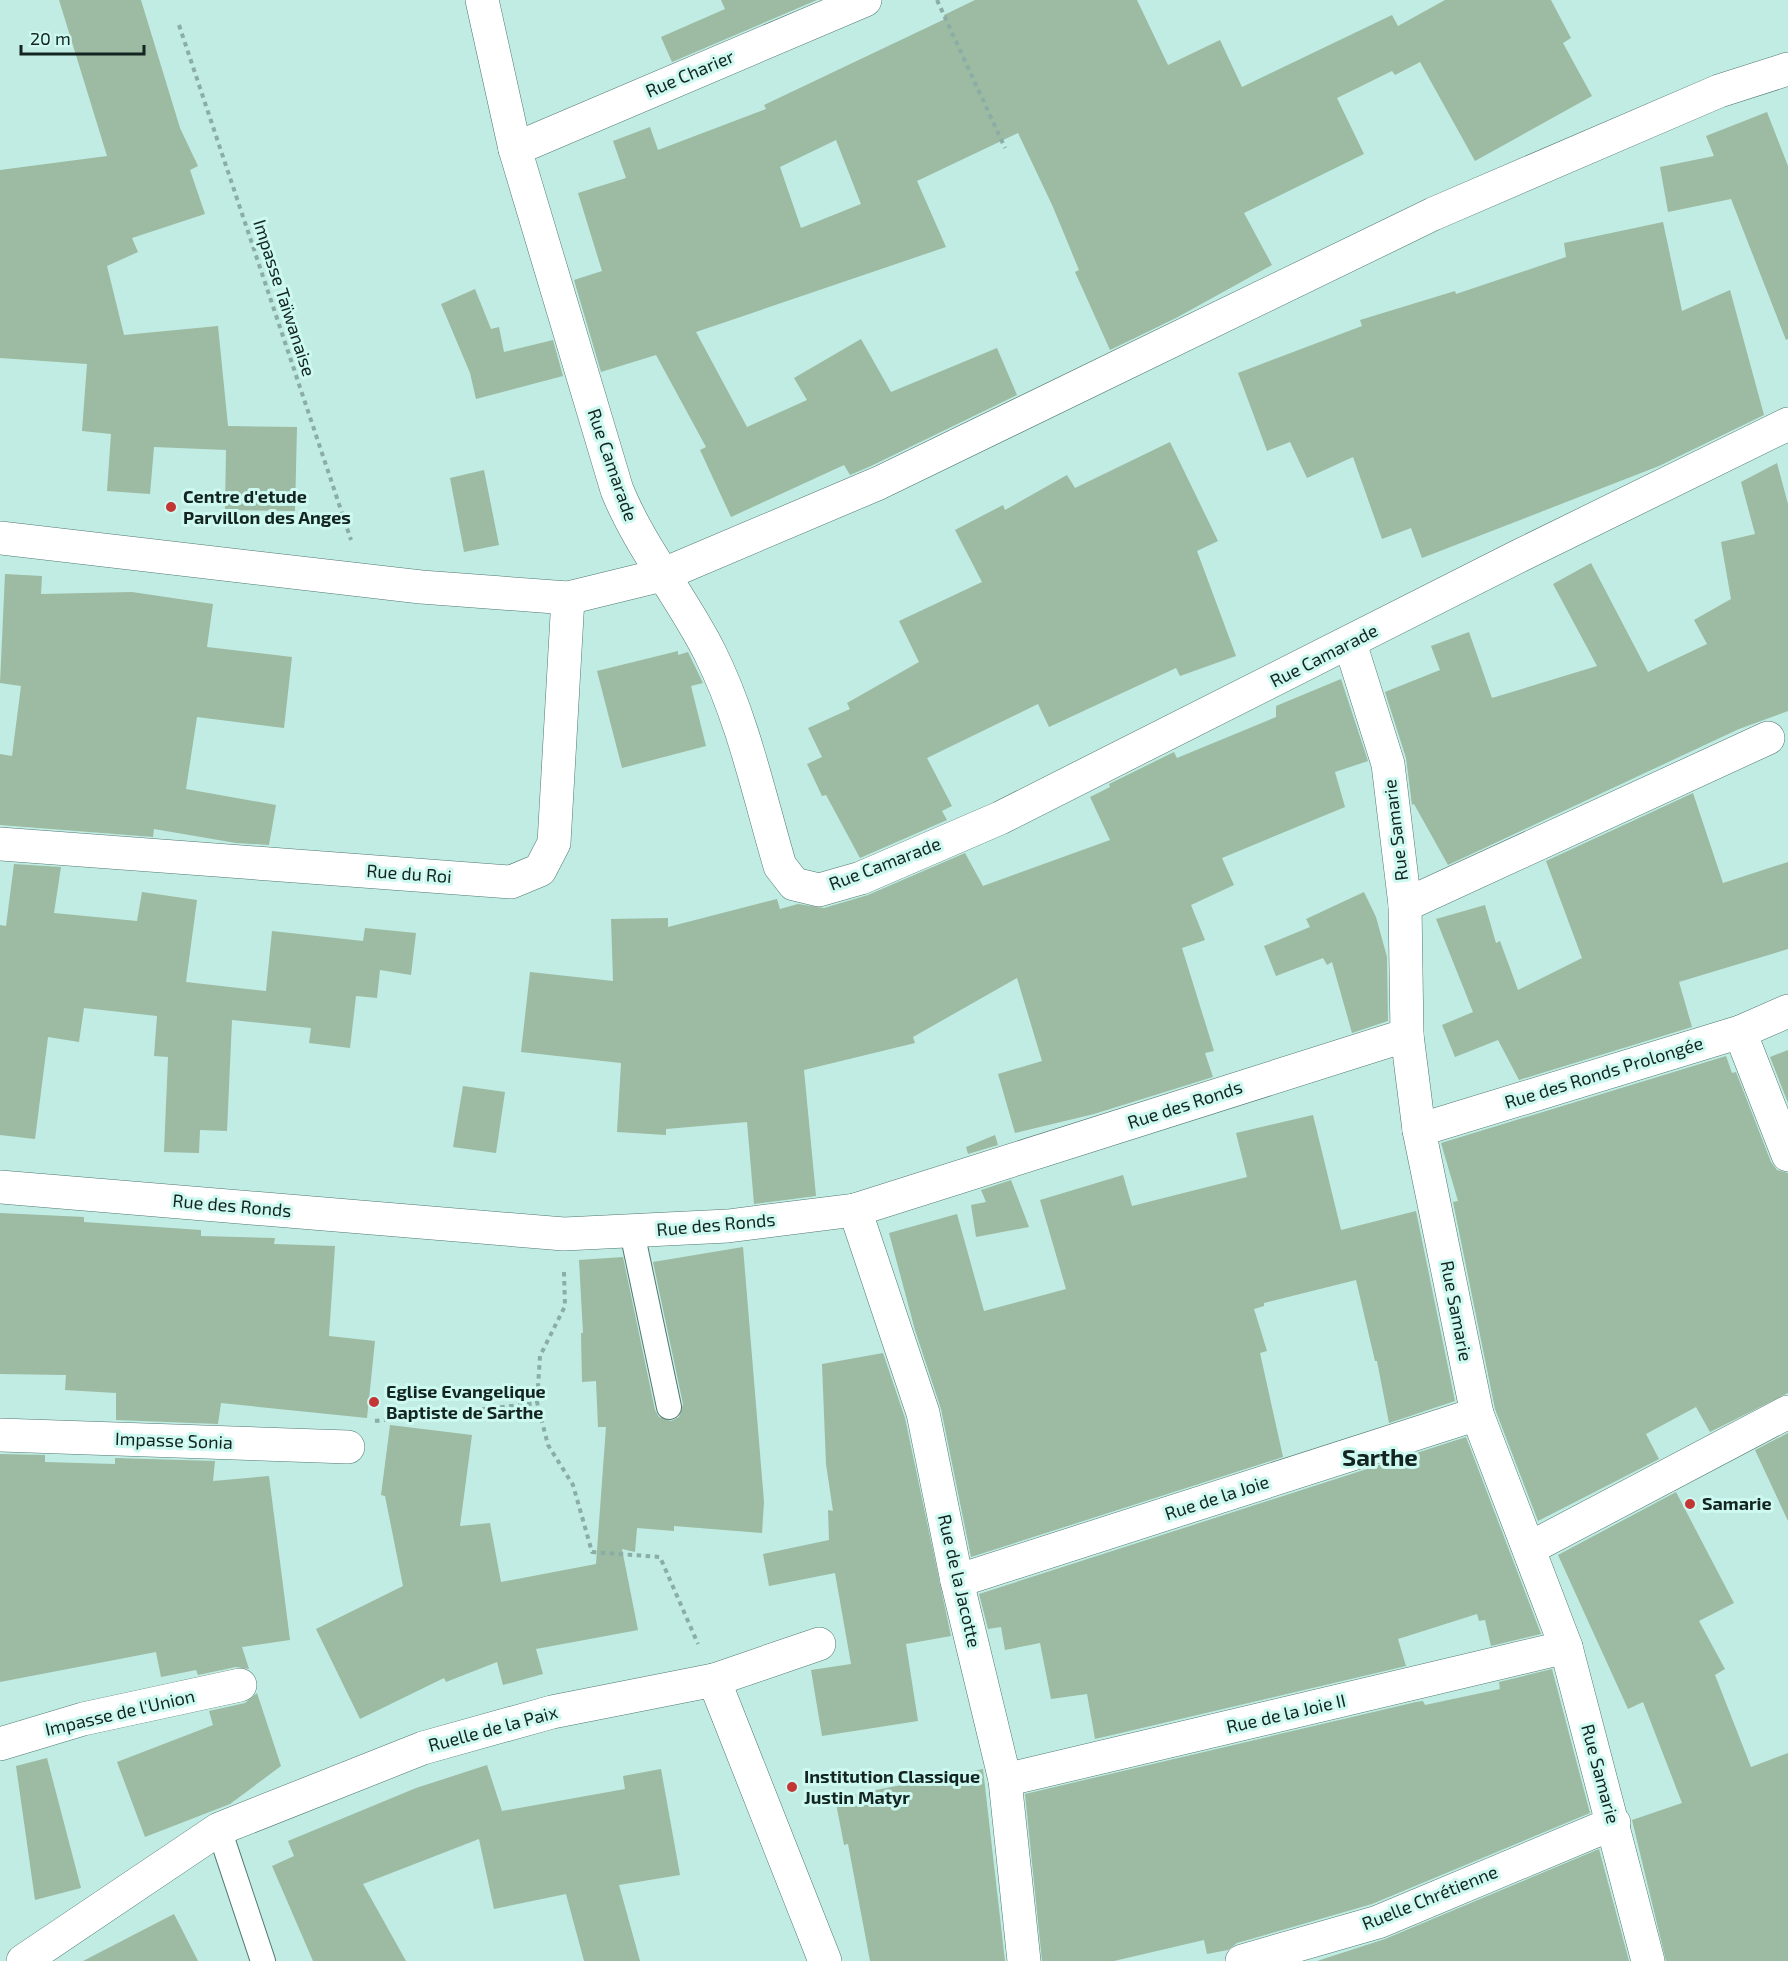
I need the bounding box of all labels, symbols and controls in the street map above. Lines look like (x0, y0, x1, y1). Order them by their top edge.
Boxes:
scale bar (21, 18, 144, 56)
text: 20 m (30, 27, 71, 49)
street label: Rue Charier (642, 45, 737, 102)
street label: Impasse Taïwanaise (249, 216, 321, 379)
street label: Rue Camarade (583, 405, 643, 524)
place label: Centre d'etude Parvillon des Anges (183, 485, 351, 528)
marker: Centre d'etude Parvillon des Anges (164, 500, 178, 514)
street label: Rue Camarade (1266, 619, 1381, 692)
street label: Rue Samarie (1378, 778, 1412, 882)
street label: Rue Camarade (826, 832, 944, 894)
street label: Rue du Roi (366, 859, 452, 887)
street label: Rue des Ronds Prolongée (1502, 1031, 1706, 1113)
street label: Rue des Ronds (1125, 1075, 1245, 1133)
street label: Rue des Ronds (172, 1189, 293, 1221)
street label: Rue des Ronds (655, 1208, 776, 1240)
street label: Rue Samarie (1436, 1259, 1478, 1363)
place label: Eglise Evangelique Baptiste de Sarthe (386, 1380, 546, 1423)
marker: Eglise Evangelique Baptiste de Sarthe (367, 1395, 381, 1409)
street label: Impasse Sonia (115, 1427, 233, 1453)
district label: Sarthe (1342, 1442, 1418, 1471)
street label: Rue de la Joie (1162, 1470, 1272, 1524)
place label: Samarie (1702, 1492, 1772, 1514)
marker: Samarie (1683, 1497, 1697, 1511)
street label: Rue de la Jacotte (934, 1512, 986, 1650)
street label: Impasse de l'Union (43, 1684, 197, 1740)
street label: Rue de la Joie II (1224, 1689, 1348, 1737)
street label: Ruelle de la Paix (426, 1700, 560, 1756)
street label: Rue Samarie (1577, 1722, 1625, 1826)
place label: Institution Classique Justin Matyr (804, 1765, 980, 1808)
marker: Institution Classique Justin Matyr (785, 1780, 799, 1794)
street label: Ruelle Chrétienne (1359, 1860, 1501, 1934)

